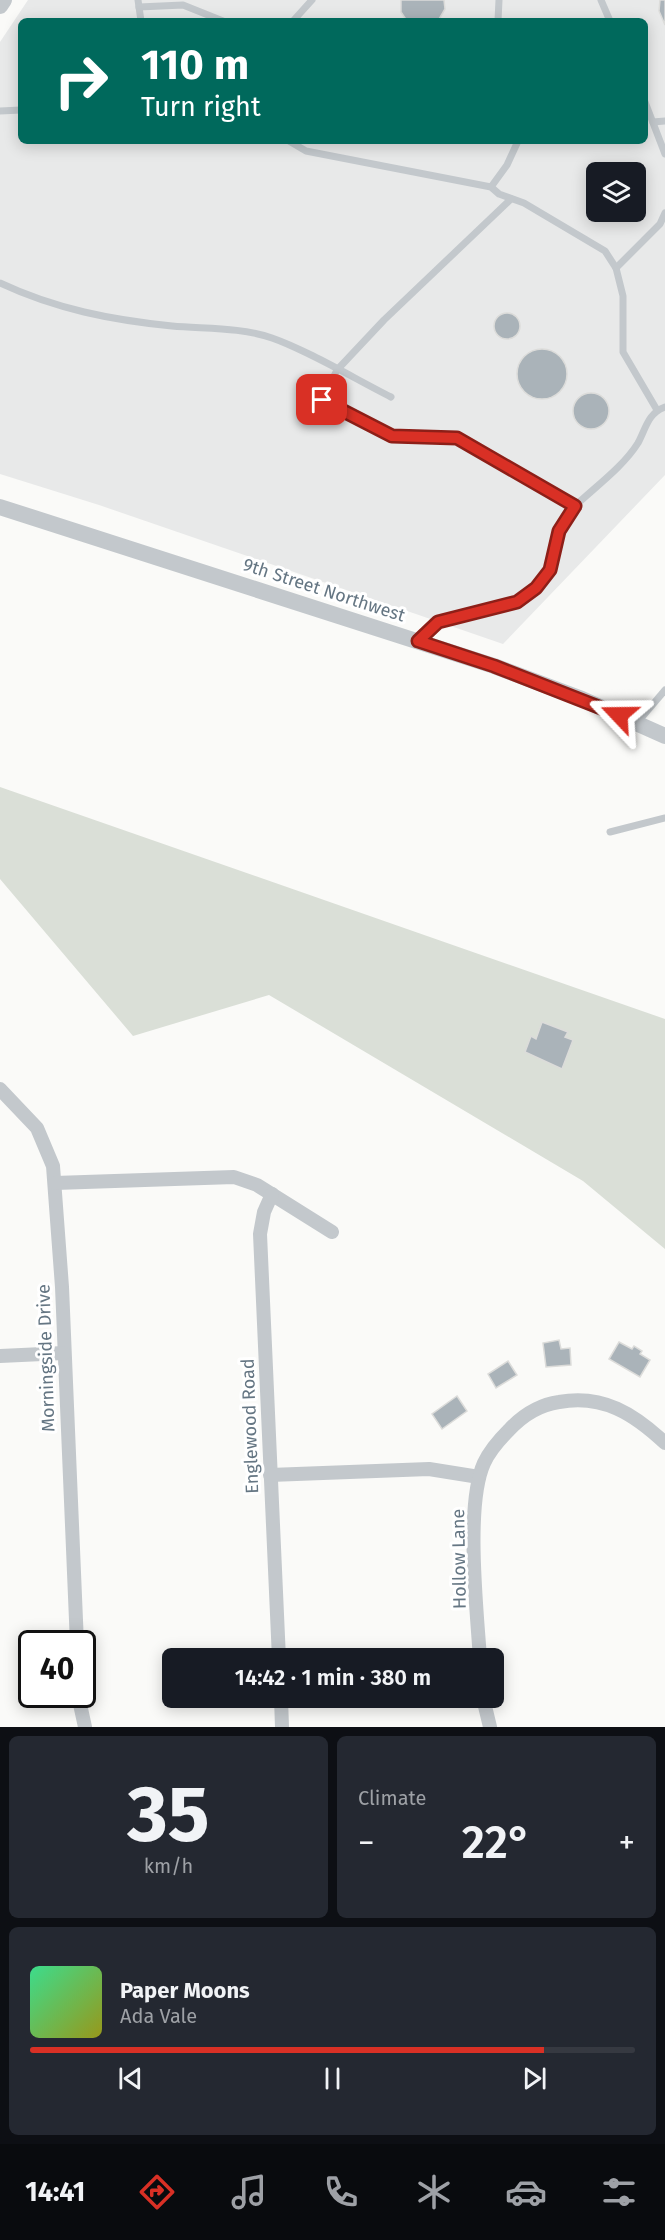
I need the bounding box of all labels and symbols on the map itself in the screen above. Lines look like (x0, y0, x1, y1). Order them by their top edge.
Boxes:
pin (296, 374, 347, 425)
street label: 9th Street Northwest (240, 553, 408, 627)
position arrow (587, 683, 651, 747)
street label: Morningside Drive (32, 1284, 60, 1432)
street label: Englewood Road (237, 1358, 263, 1494)
street label: Hollow Lane (447, 1509, 471, 1609)
speed limit sign: 40 (18, 1630, 96, 1708)

